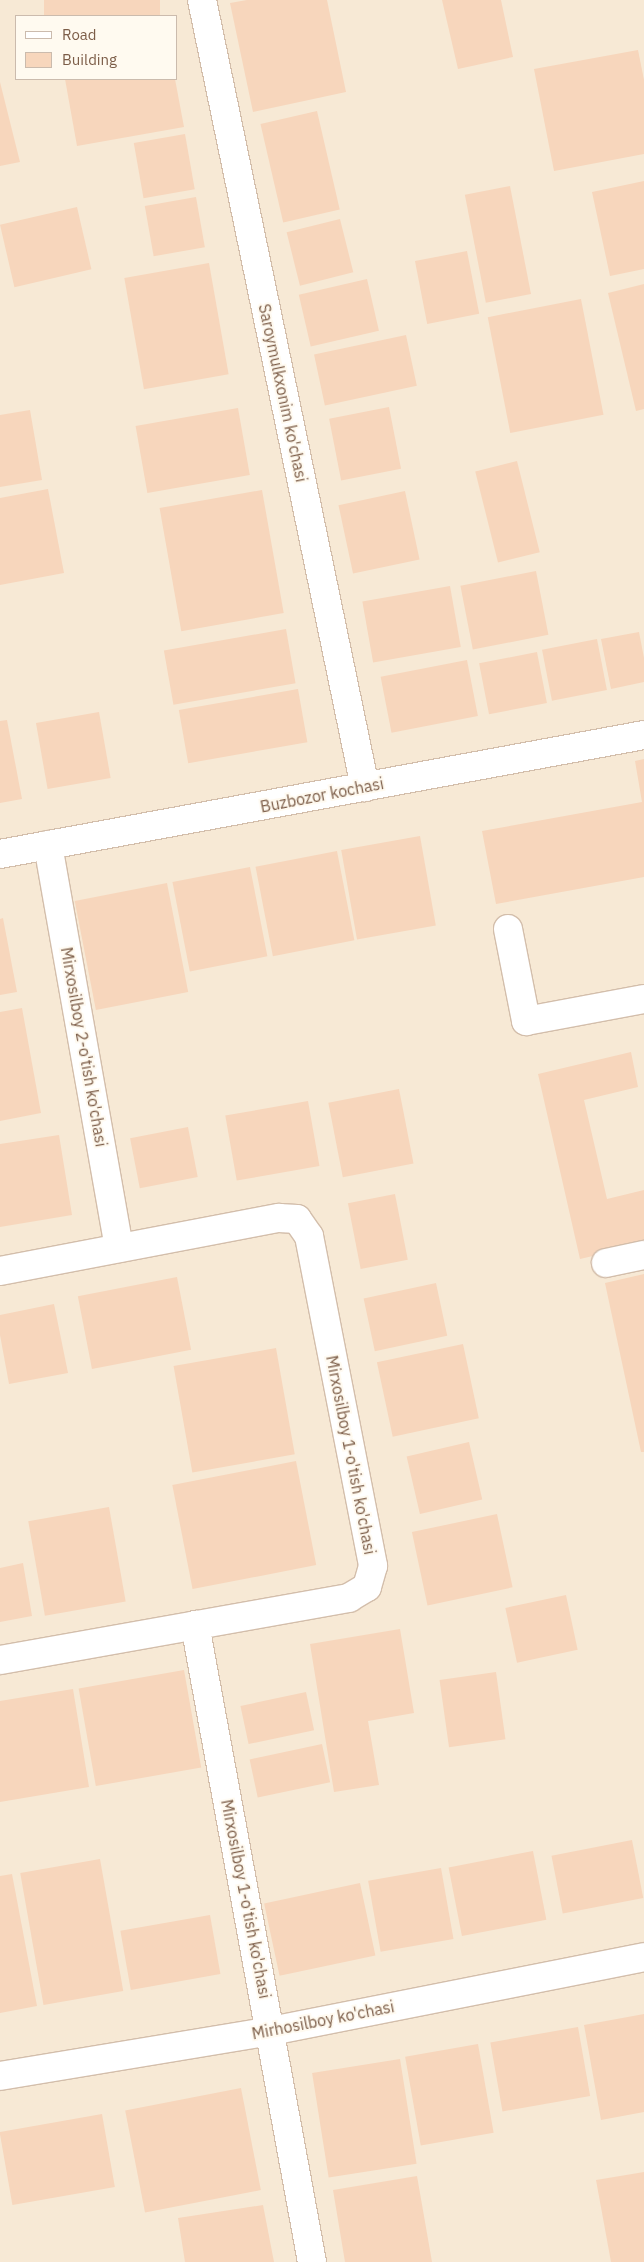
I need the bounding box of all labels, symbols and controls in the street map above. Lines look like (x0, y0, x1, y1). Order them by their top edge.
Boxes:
legend (15, 15, 178, 80)
text: Road (62, 25, 97, 44)
text: Building (62, 50, 117, 69)
street label: Saroymulkxonim ko'chasi (255, 302, 311, 484)
street label: Buzbozor kochasi (259, 774, 385, 816)
street label: Mirxosilboy 2-o'tish ko'chasi (57, 946, 111, 1148)
street label: Mirxosilboy 1-o'tish ko'chasi (322, 1354, 380, 1556)
street label: Mirxosilboy 1-o'tish ko'chasi (217, 1798, 275, 2000)
street label: Mirhosilboy ko'chasi (250, 1997, 396, 2043)

